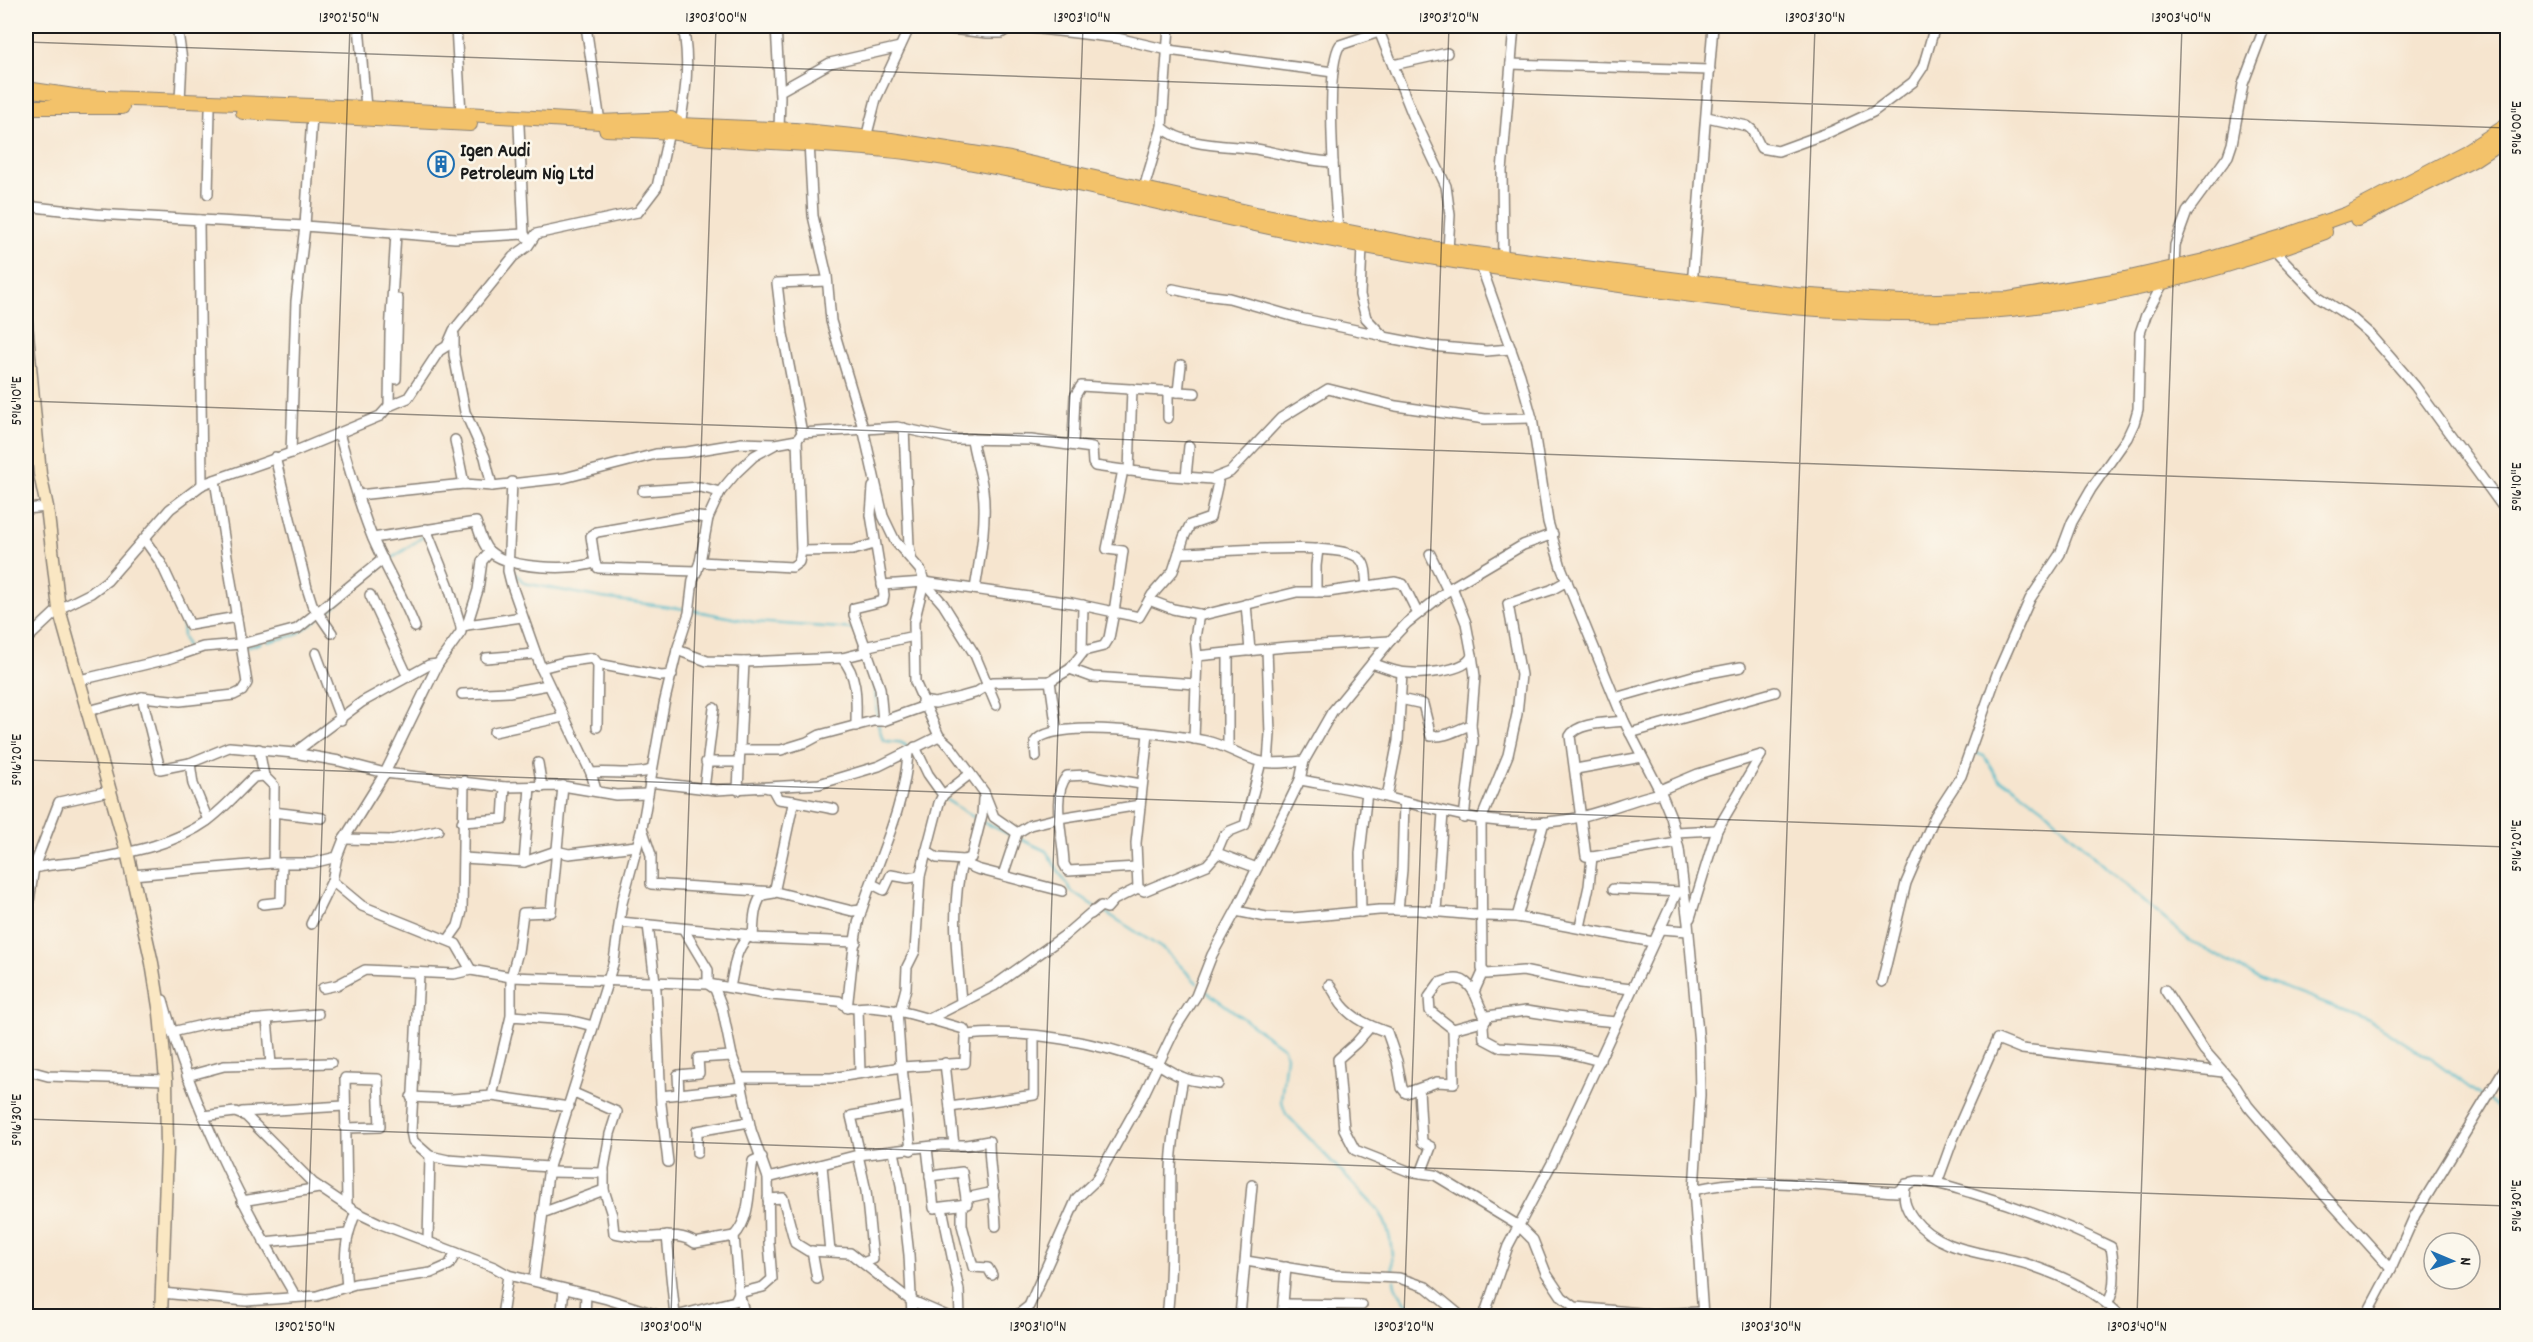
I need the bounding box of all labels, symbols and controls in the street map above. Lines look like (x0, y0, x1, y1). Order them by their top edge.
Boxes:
text: 13°02'50"N (319, 8, 379, 30)
text: 13°03'00"N (685, 8, 747, 30)
text: 13°03'10"N (1054, 8, 1110, 30)
text: 13°03'20"N (1419, 8, 1479, 30)
text: 13°03'30"N (1785, 8, 1845, 30)
text: 13°03'40"N (2151, 8, 2211, 30)
text: 5°16'00"E (2507, 101, 2529, 155)
place label: Igen Audi Petroleum Nig Ltd (460, 138, 594, 189)
building icon: Igen Audi Petroleum Nig Ltd (426, 149, 456, 179)
text: 5°16'10"E (7, 376, 29, 425)
text: 5°16'10"E (2507, 462, 2529, 511)
text: 5°16'20"E (7, 734, 29, 786)
text: 5°16'20"E (2507, 820, 2529, 872)
text: 5°16'30"E (7, 1094, 29, 1146)
text: 5°16'30"E (2507, 1180, 2529, 1232)
north arrow (2422, 1231, 2482, 1291)
text: N (2453, 1257, 2476, 1266)
text: 13°02'50"N (275, 1317, 335, 1339)
text: 13°03'00"N (640, 1317, 702, 1339)
text: 13°03'10"N (1010, 1317, 1066, 1339)
text: 13°03'20"N (1374, 1317, 1434, 1339)
text: 13°03'30"N (1741, 1317, 1801, 1339)
text: 13°03'40"N (2107, 1317, 2167, 1339)

